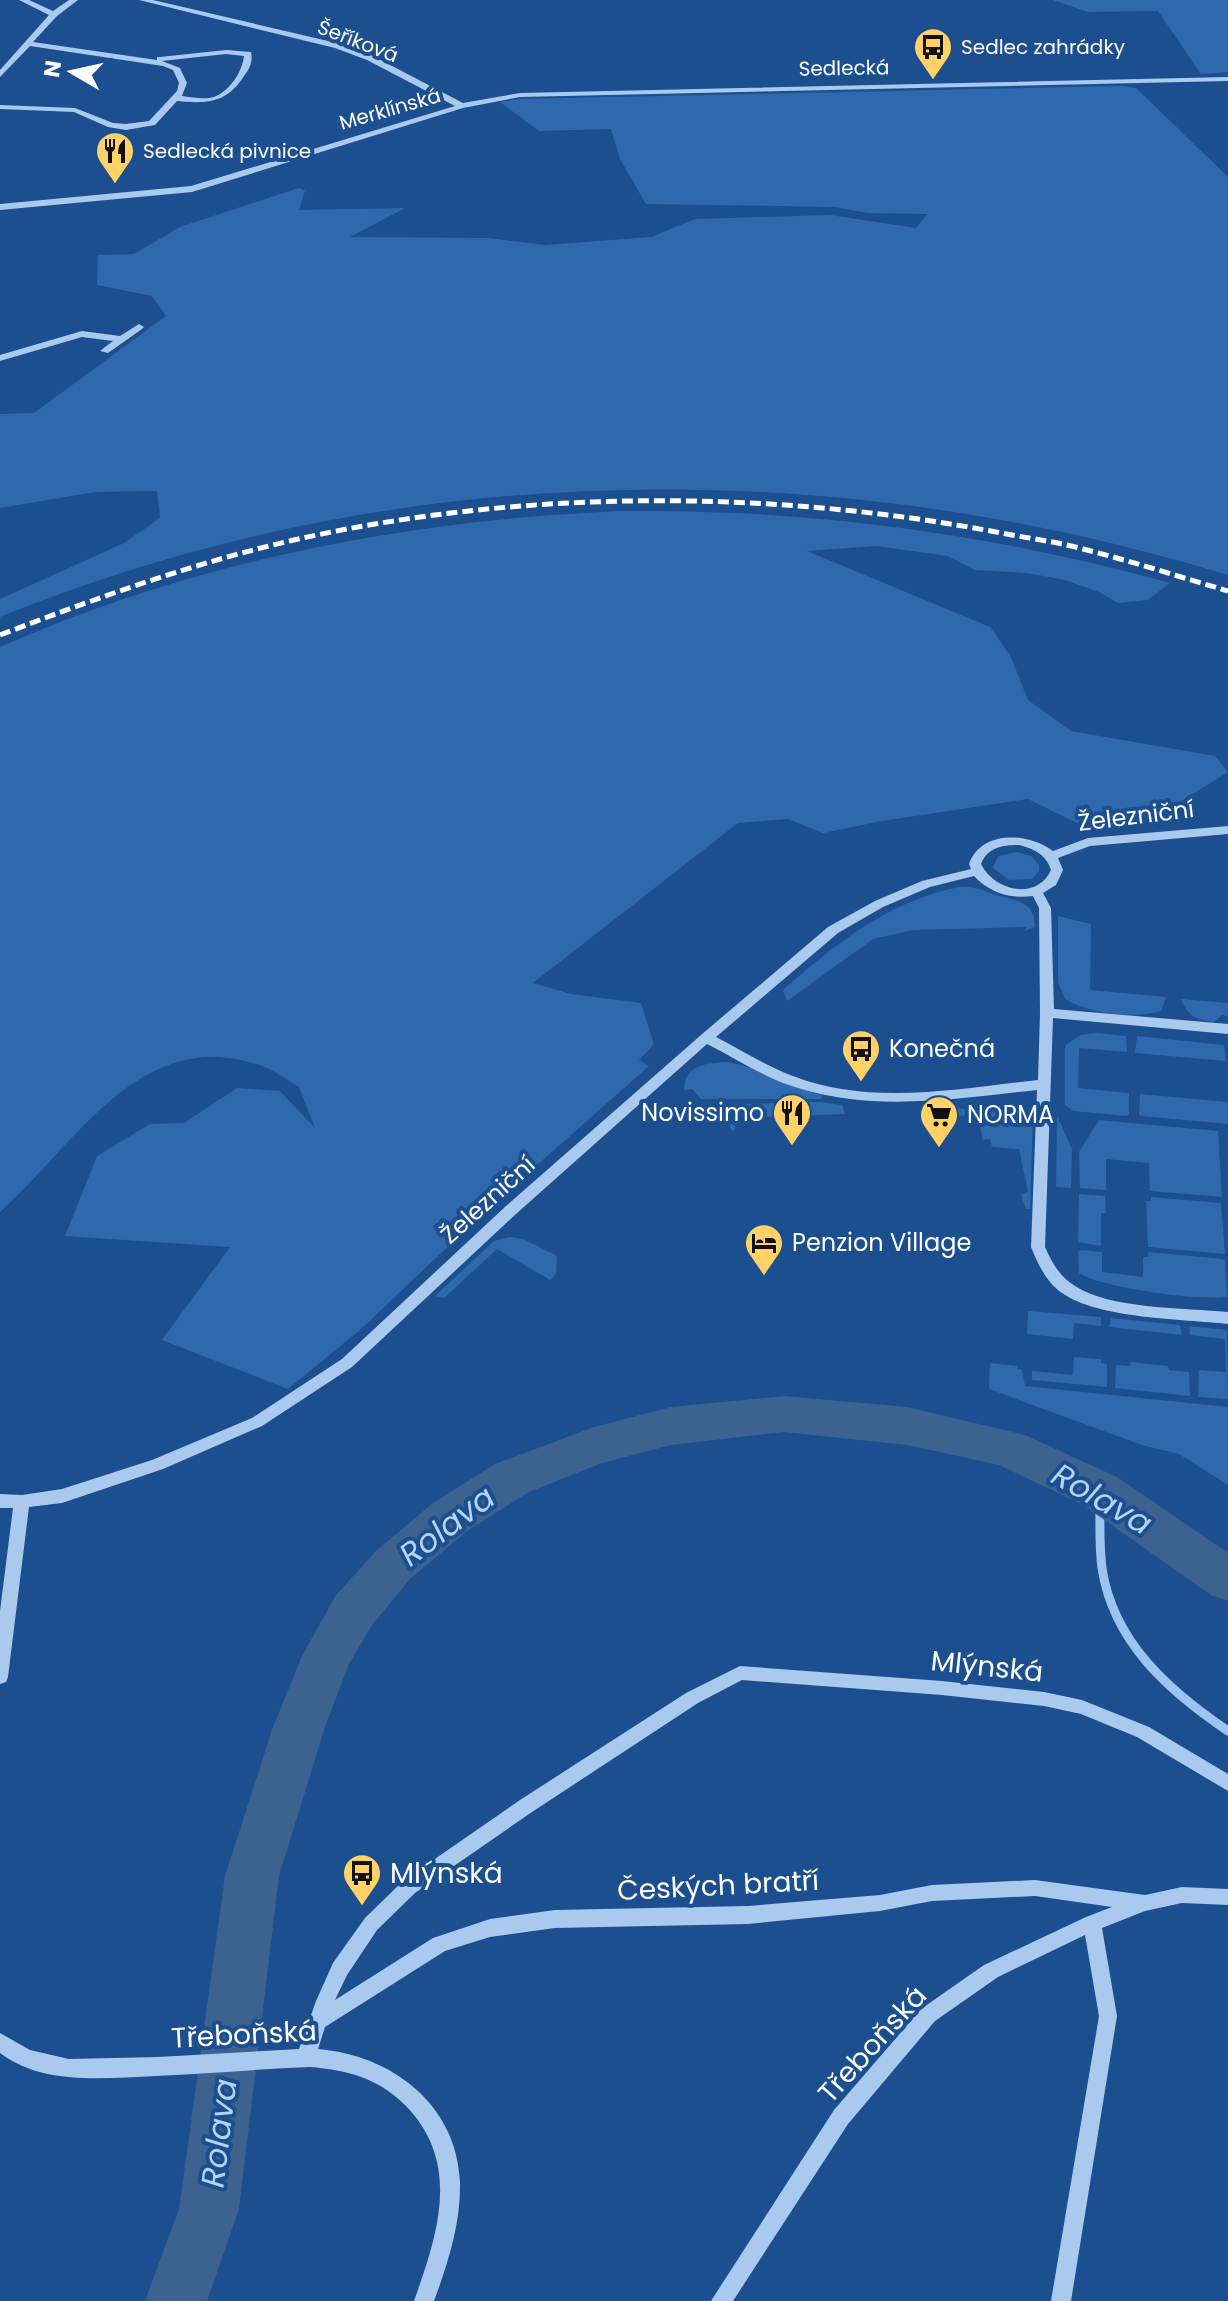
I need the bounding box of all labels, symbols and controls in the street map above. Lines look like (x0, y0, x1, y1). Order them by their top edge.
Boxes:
street label: Šeříková (314, 13, 402, 69)
bus stop icon: Sedlec zahrádky (912, 26, 954, 81)
north arrow (32, 32, 112, 112)
place label: Sedlec zahrádky (961, 33, 1125, 61)
street label: Sedlecká (798, 53, 890, 83)
text: N (36, 58, 69, 80)
street label: Merklínská (336, 81, 444, 137)
restaurant icon: Sedlecká pivnice (94, 130, 136, 185)
place label: Sedlecká pivnice (143, 137, 311, 165)
street label: Železniční (1076, 792, 1196, 839)
bus stop icon: Konečná (840, 1028, 882, 1083)
place label: Konečná (889, 1032, 995, 1065)
restaurant icon: Novissimo (771, 1092, 813, 1147)
supermarket icon: NORMA (918, 1094, 960, 1149)
place label: Novissimo (641, 1096, 764, 1129)
place label: NORMA (967, 1098, 1054, 1131)
street label: Železniční (433, 1148, 542, 1251)
hotel icon: Penzion Village (743, 1222, 785, 1277)
place label: Penzion Village (792, 1226, 971, 1259)
water label: Rolava (1044, 1452, 1161, 1545)
water label: Rolava (390, 1475, 504, 1576)
street label: Mlýnská (929, 1641, 1045, 1692)
bus stop icon: Mlýnská (341, 1852, 383, 1907)
place label: Mlýnská (390, 1854, 503, 1893)
street label: Českých bratří (616, 1861, 820, 1910)
street label: Třeboňská (809, 1977, 936, 2112)
street label: Třeboňská (170, 2011, 318, 2058)
water label: Rolava (190, 2076, 247, 2190)

